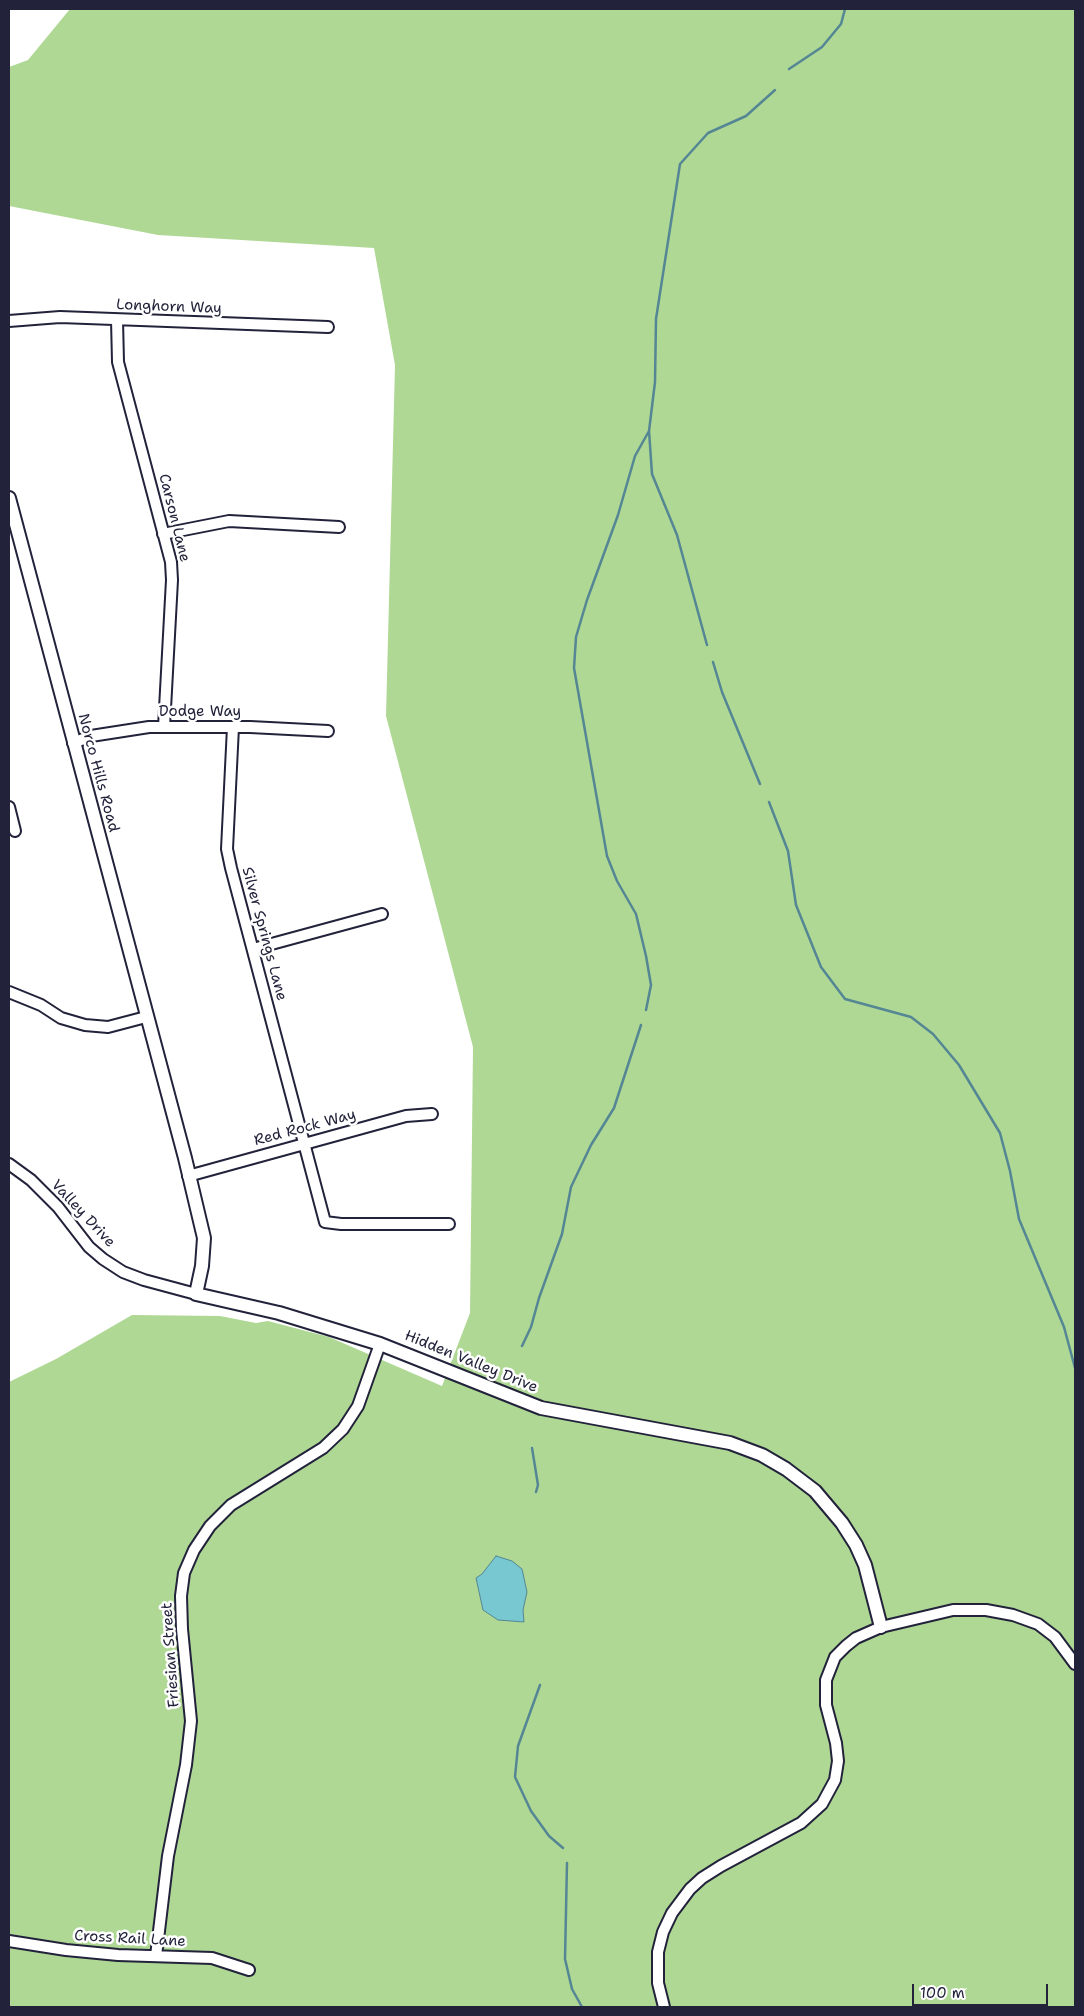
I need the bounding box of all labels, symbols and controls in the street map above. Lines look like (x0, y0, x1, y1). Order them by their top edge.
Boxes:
street label: Longhorn Way (116, 296, 222, 318)
street label: Carson Lane (154, 472, 194, 564)
street label: Dodge Way (159, 703, 241, 721)
street label: Norco Hills Road (74, 712, 122, 834)
street label: Silver Springs Lane (238, 865, 290, 1003)
street label: Red Rock Way (252, 1106, 358, 1150)
street label: Valley Drive (47, 1176, 119, 1252)
street label: Hidden Valley Drive (402, 1327, 540, 1397)
street label: Friesian Street (158, 1602, 184, 1708)
street label: Cross Rail Lane (74, 1927, 186, 1951)
scale bar (914, 1974, 1050, 2006)
text: 100 m (920, 1983, 965, 2003)

